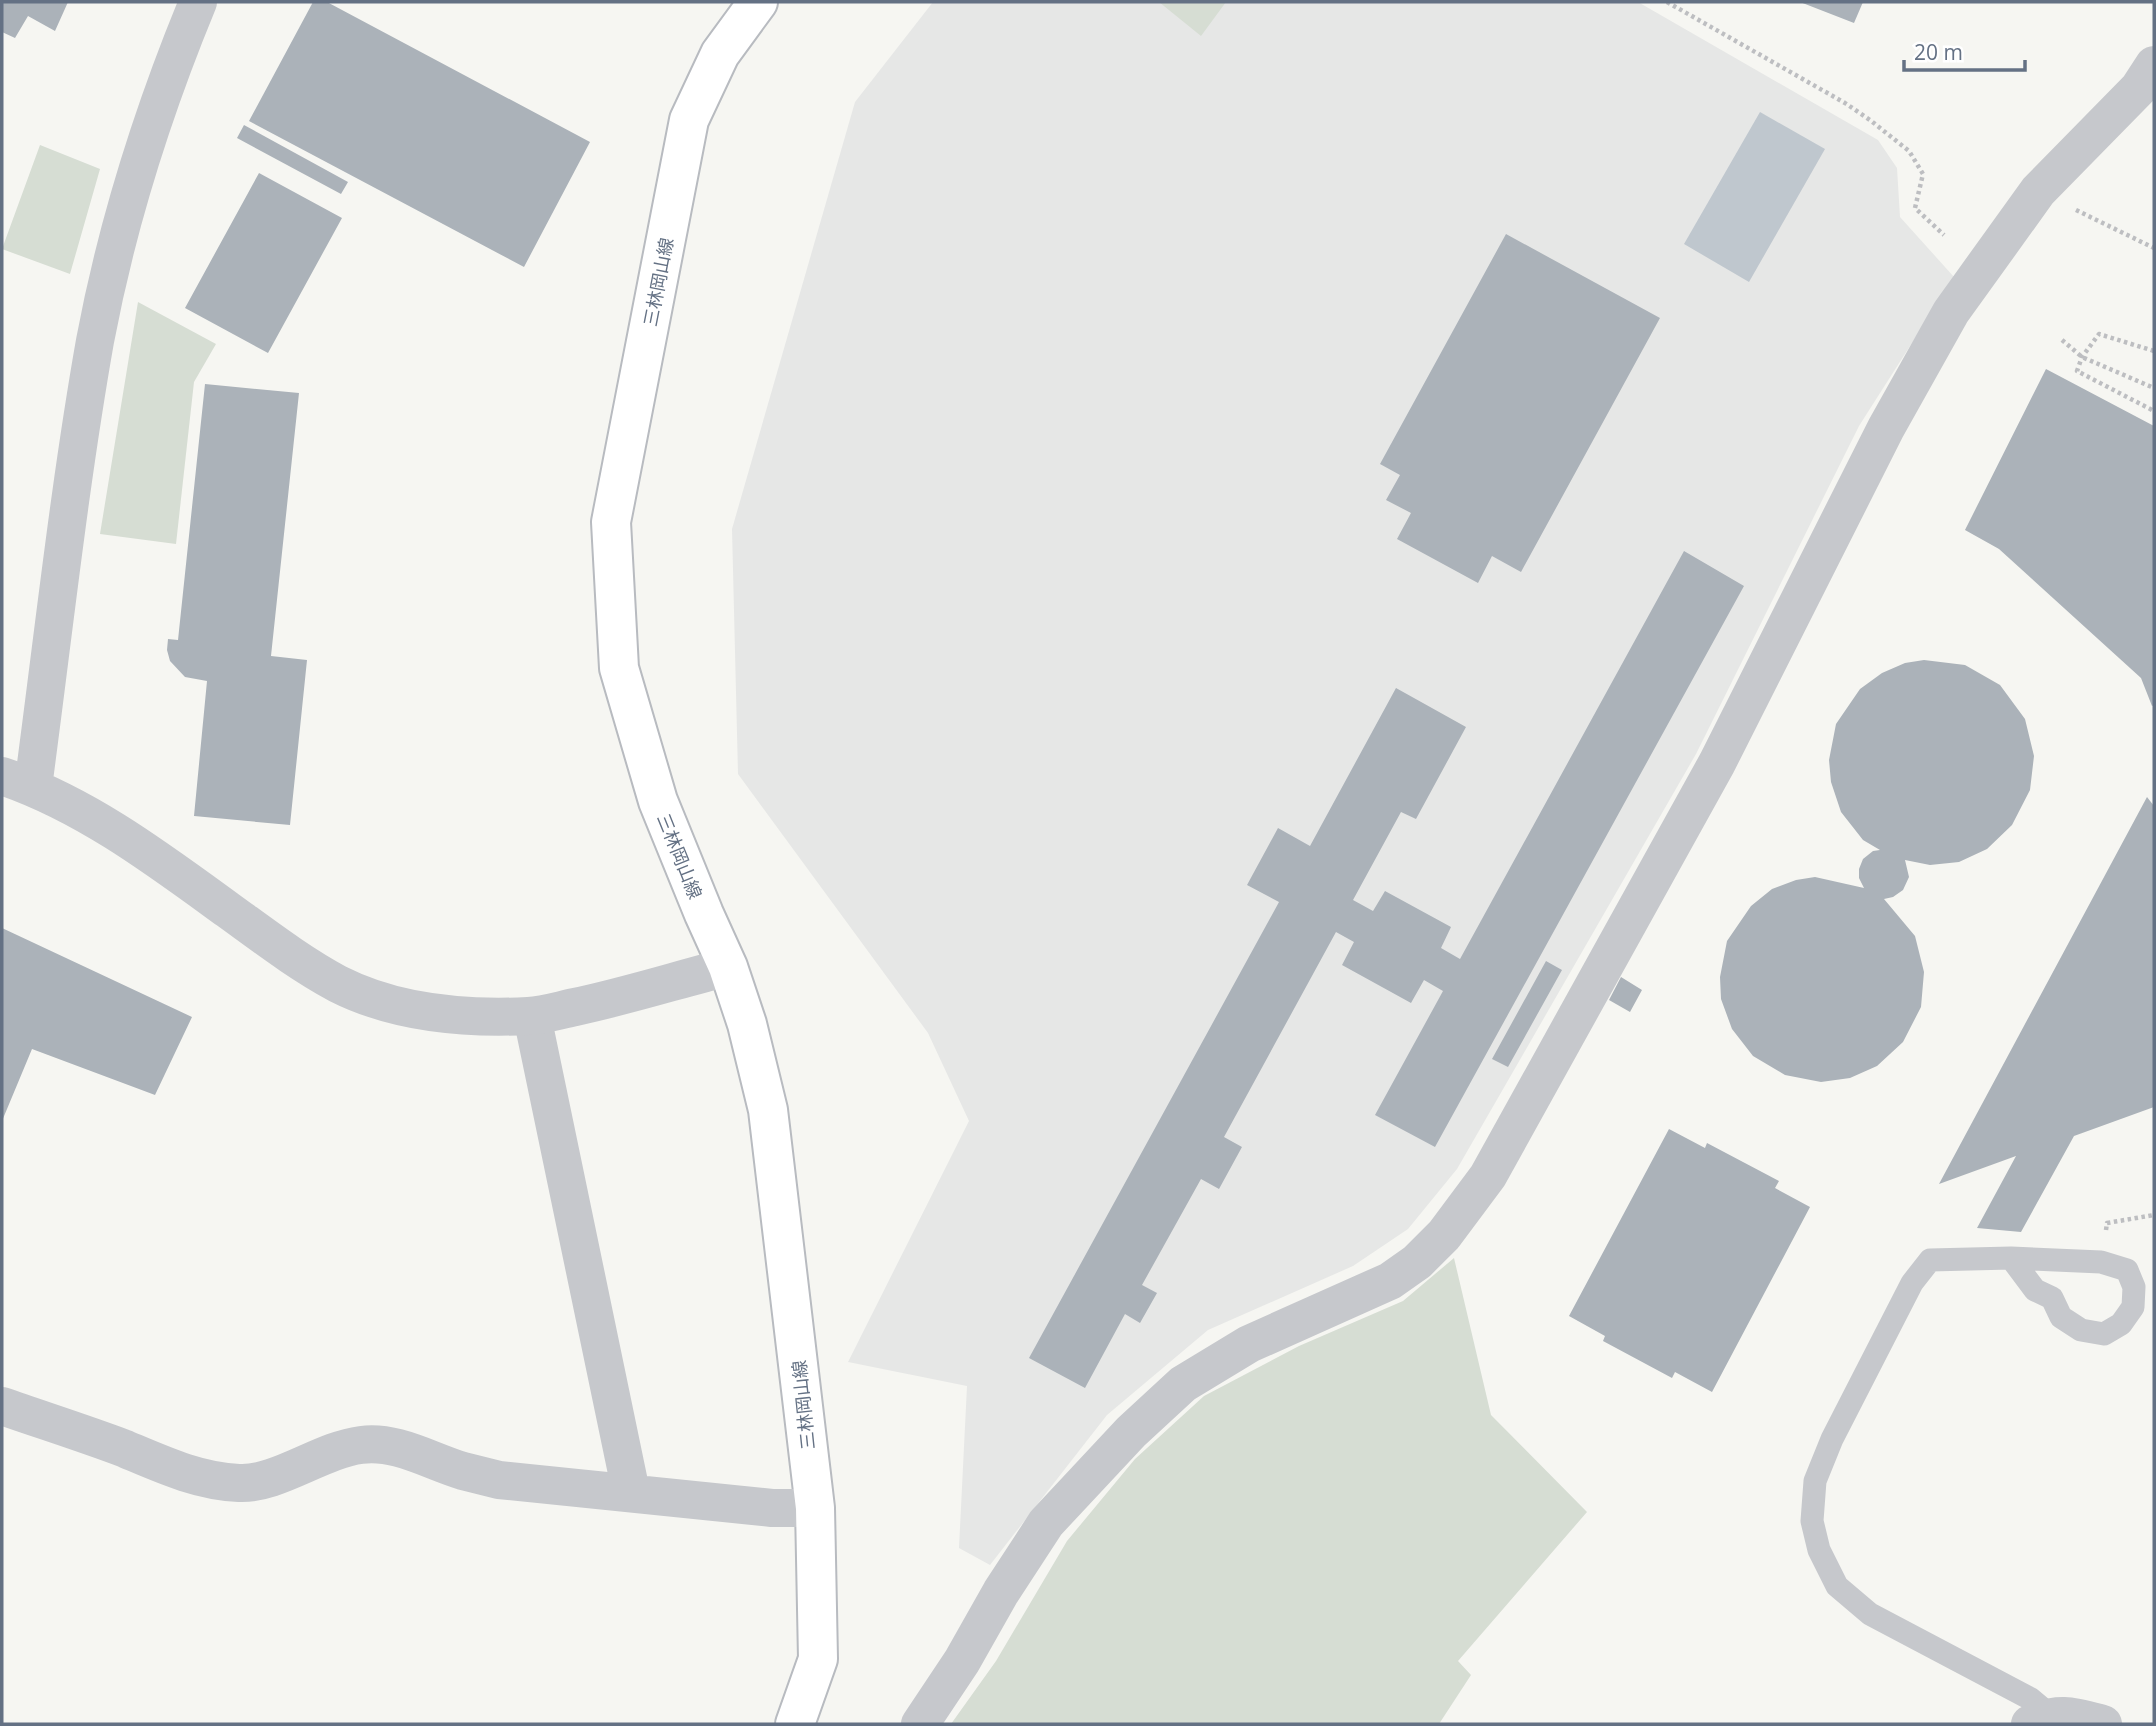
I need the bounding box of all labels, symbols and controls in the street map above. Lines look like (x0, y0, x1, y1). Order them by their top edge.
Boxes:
scale bar (1904, 28, 2025, 72)
text: 20 m (1914, 38, 1963, 66)
street label: 三林岡山線 (638, 236, 678, 328)
street label: 三林岡山線 (652, 810, 708, 902)
street label: 三林岡山線 (786, 1359, 820, 1451)

